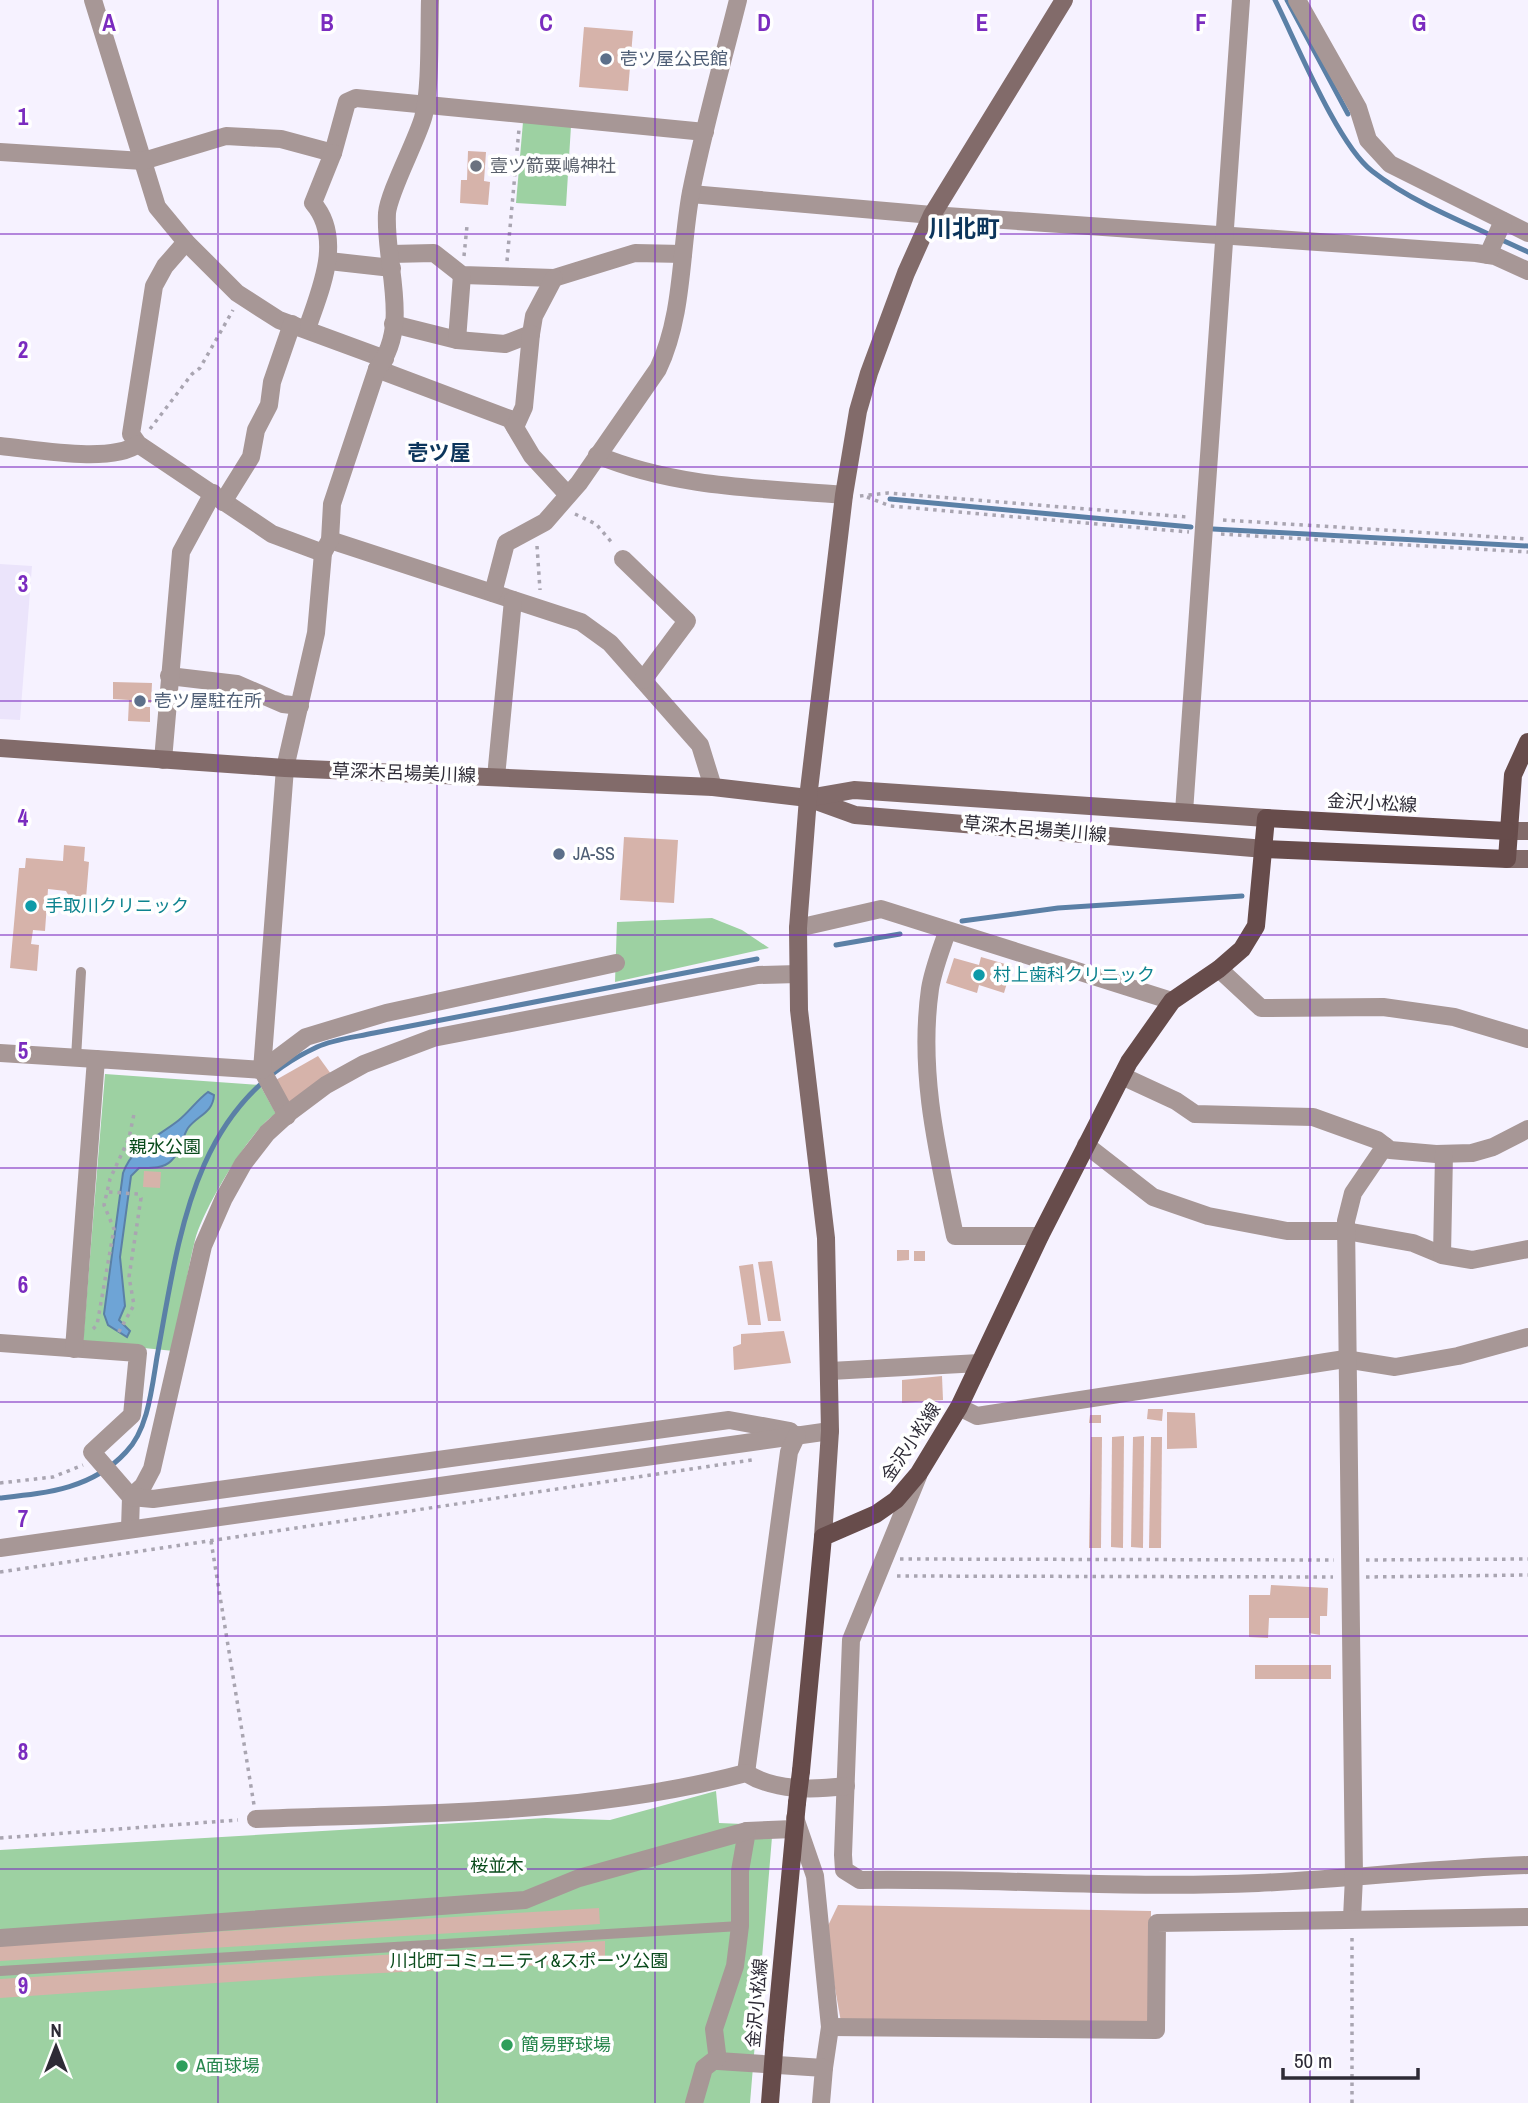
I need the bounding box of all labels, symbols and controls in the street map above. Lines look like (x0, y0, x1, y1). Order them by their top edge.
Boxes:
text: A (102, 7, 116, 38)
text: B (320, 7, 334, 38)
text: C (539, 7, 553, 38)
text: D (757, 7, 771, 38)
text: E (976, 7, 988, 38)
text: F (1195, 7, 1207, 38)
text: G (1412, 7, 1426, 38)
place label: 壱ツ屋公民館 (620, 46, 728, 71)
marker: 壱ツ屋公民館 (598, 51, 614, 67)
text: 1 (18, 101, 29, 132)
place label: 壹ツ箭粟嶋神社 (490, 153, 616, 178)
marker: 壹ツ箭粟嶋神社 (468, 158, 484, 174)
district label: 川北町 (928, 212, 1000, 244)
text: 2 (18, 334, 28, 365)
district label: 壱ツ屋 (408, 438, 471, 467)
text: 3 (18, 568, 28, 599)
place label: 壱ツ屋駐在所 (154, 688, 262, 713)
marker: 壱ツ屋駐在所 (132, 693, 148, 709)
street label: 草深木呂場美川線 (332, 757, 476, 788)
street label: 金沢小松線 (1326, 788, 1418, 817)
text: 4 (18, 802, 29, 833)
street label: 草深木呂場美川線 (962, 810, 1108, 847)
place label: JA-SS (573, 841, 615, 866)
marker: JA-SS (551, 846, 567, 862)
place label: 手取川クリニック (45, 893, 189, 918)
marker: 手取川クリニック (23, 898, 39, 914)
place label: 村上歯科クリニック (993, 962, 1155, 987)
marker: 村上歯科クリニック (971, 967, 987, 983)
text: 5 (18, 1035, 28, 1066)
park label: 親水公園 (129, 1134, 201, 1159)
text: 6 (18, 1269, 28, 1300)
street label: 金沢小松線 (875, 1397, 946, 1486)
text: 7 (18, 1503, 28, 1534)
text: 8 (18, 1736, 28, 1767)
park label: 桜並木 (470, 1853, 524, 1878)
park label: 川北町コミュニティ&スポーツ公園 (390, 1948, 668, 1973)
street label: 金沢小松線 (740, 1957, 773, 2049)
text: 9 (18, 1970, 28, 2001)
north arrow (21, 2012, 91, 2082)
text: N (50, 2017, 62, 2043)
place label: 簡易野球場 (521, 2032, 611, 2057)
scale bar (1283, 2036, 1418, 2080)
marker: 簡易野球場 (499, 2037, 515, 2053)
text: 50 m (1294, 2046, 1332, 2075)
place label: A面球場 (195, 2053, 260, 2078)
marker: A面球場 (174, 2058, 190, 2074)

